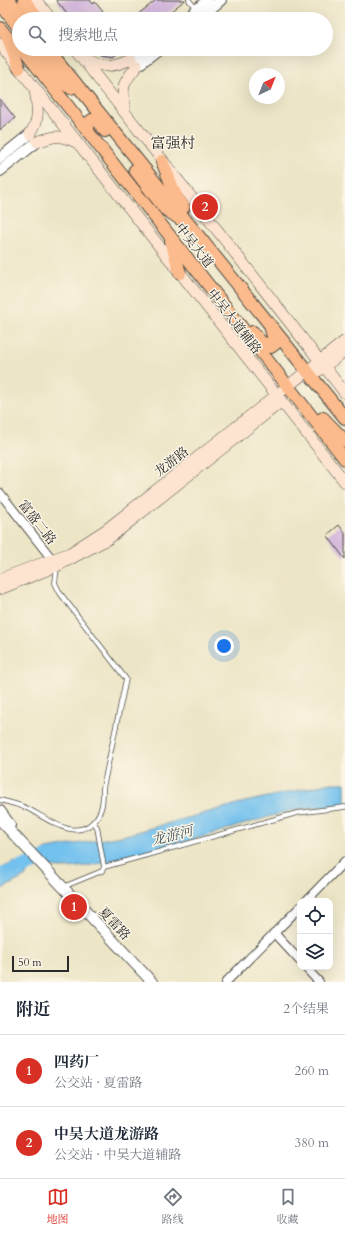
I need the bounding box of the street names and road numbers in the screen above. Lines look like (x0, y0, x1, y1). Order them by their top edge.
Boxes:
street label: 中吴大道 (171, 220, 217, 272)
street label: 中吴大道辅路 (203, 285, 265, 358)
street label: 龙游路 (151, 443, 193, 481)
street label: 富盛二路 (14, 497, 60, 549)
street label: 夏雷路 (94, 903, 134, 944)

